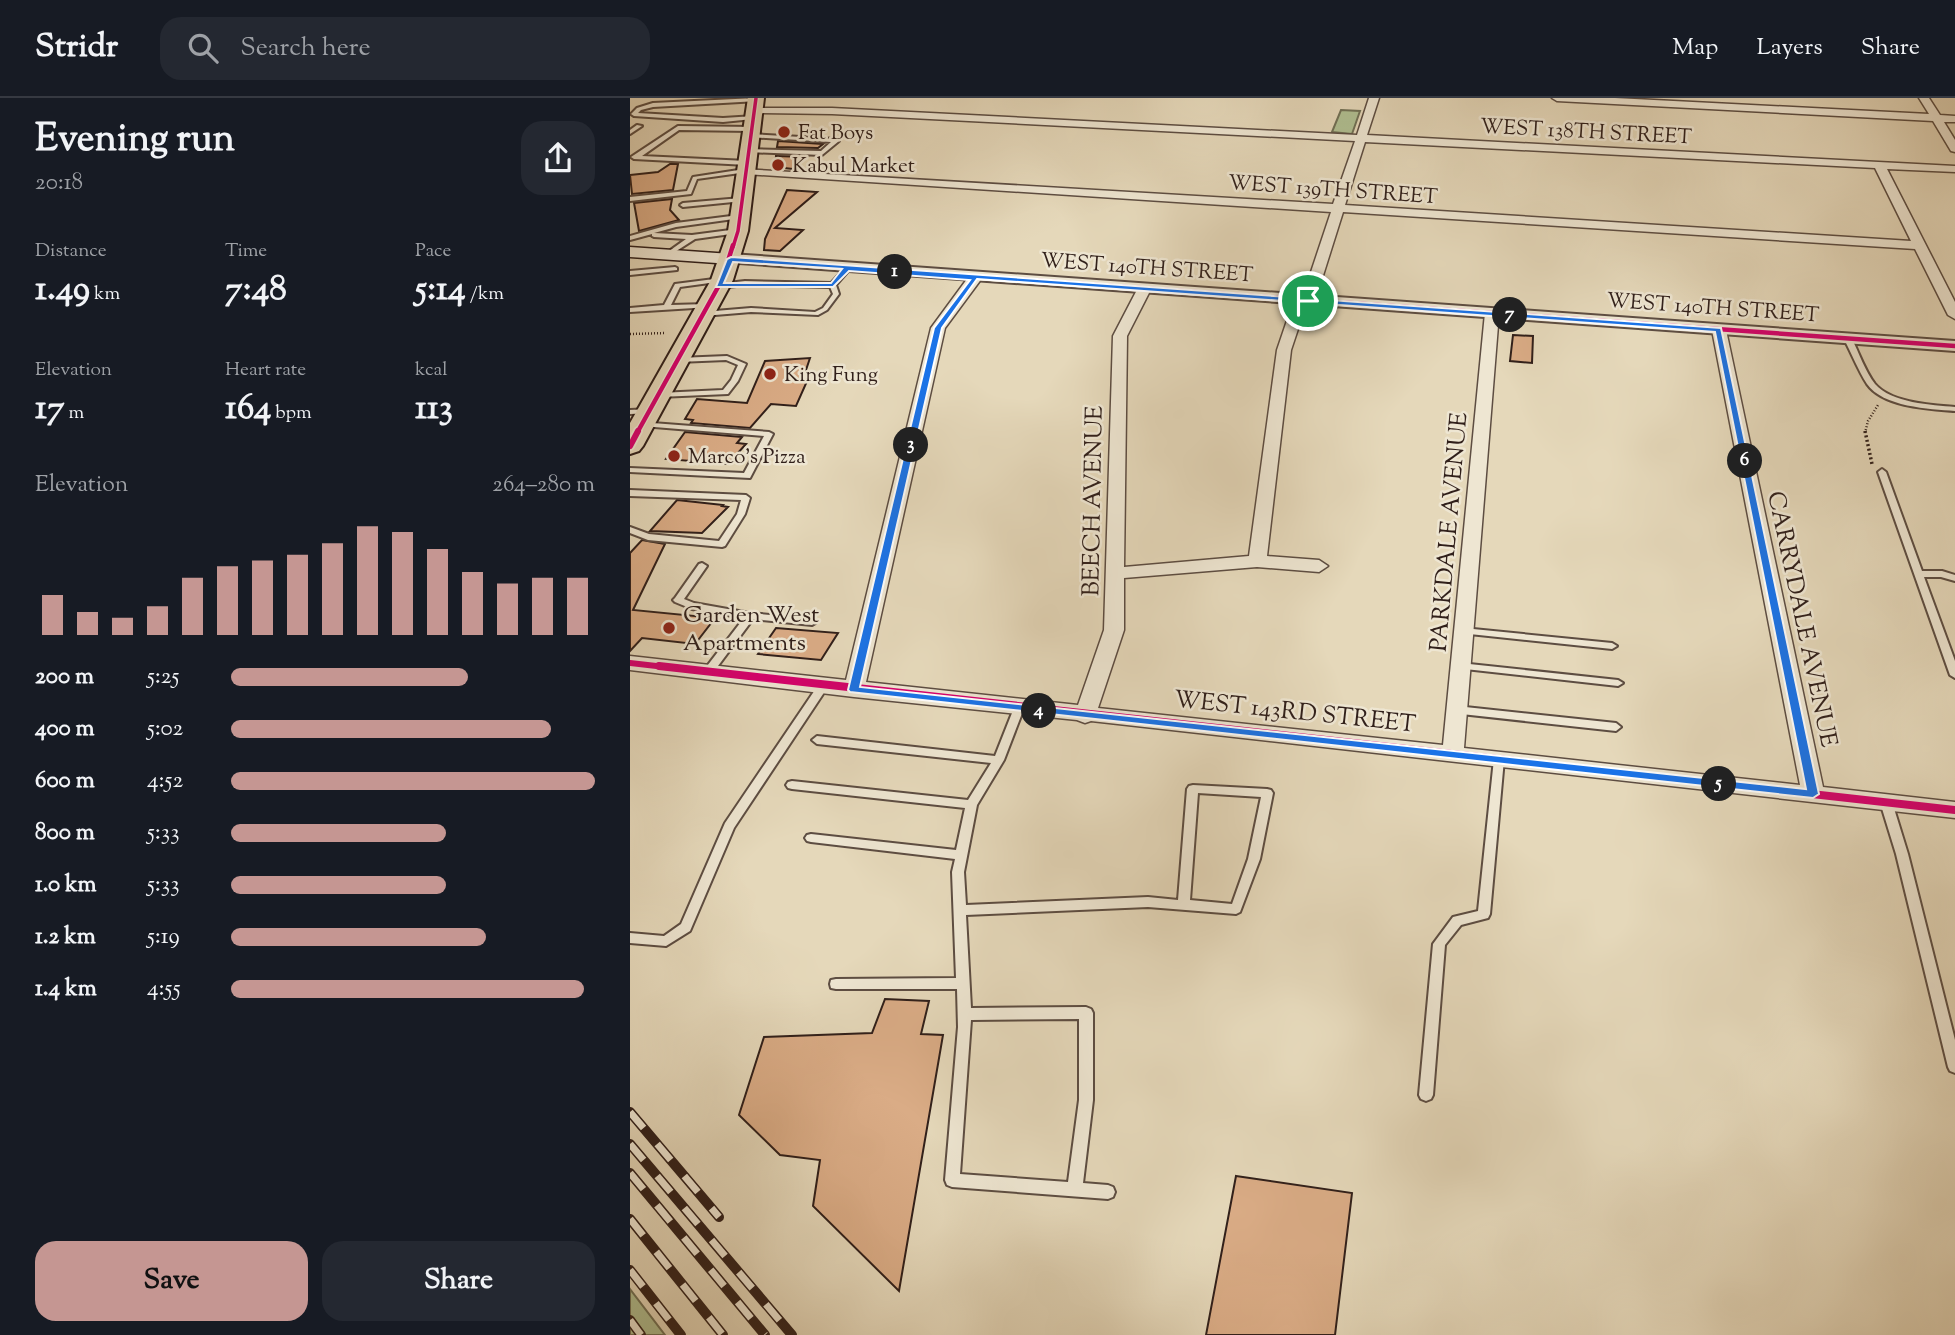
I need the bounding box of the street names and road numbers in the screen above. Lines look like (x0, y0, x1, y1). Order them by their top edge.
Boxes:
street label: WEST 138TH STREET (1479, 112, 1693, 154)
street label: WEST 139TH STREET (1227, 169, 1439, 213)
street label: WEST 140TH STREET (1040, 247, 1254, 291)
street label: WEST 140TH STREET (1606, 287, 1820, 331)
street label: BEECH AVENUE (1075, 405, 1113, 597)
street label: PARKDALE AVENUE (1423, 411, 1477, 653)
street label: CARRYDALE AVENUE (1757, 488, 1845, 751)
street label: WEST 143RD STREET (1172, 683, 1418, 743)

